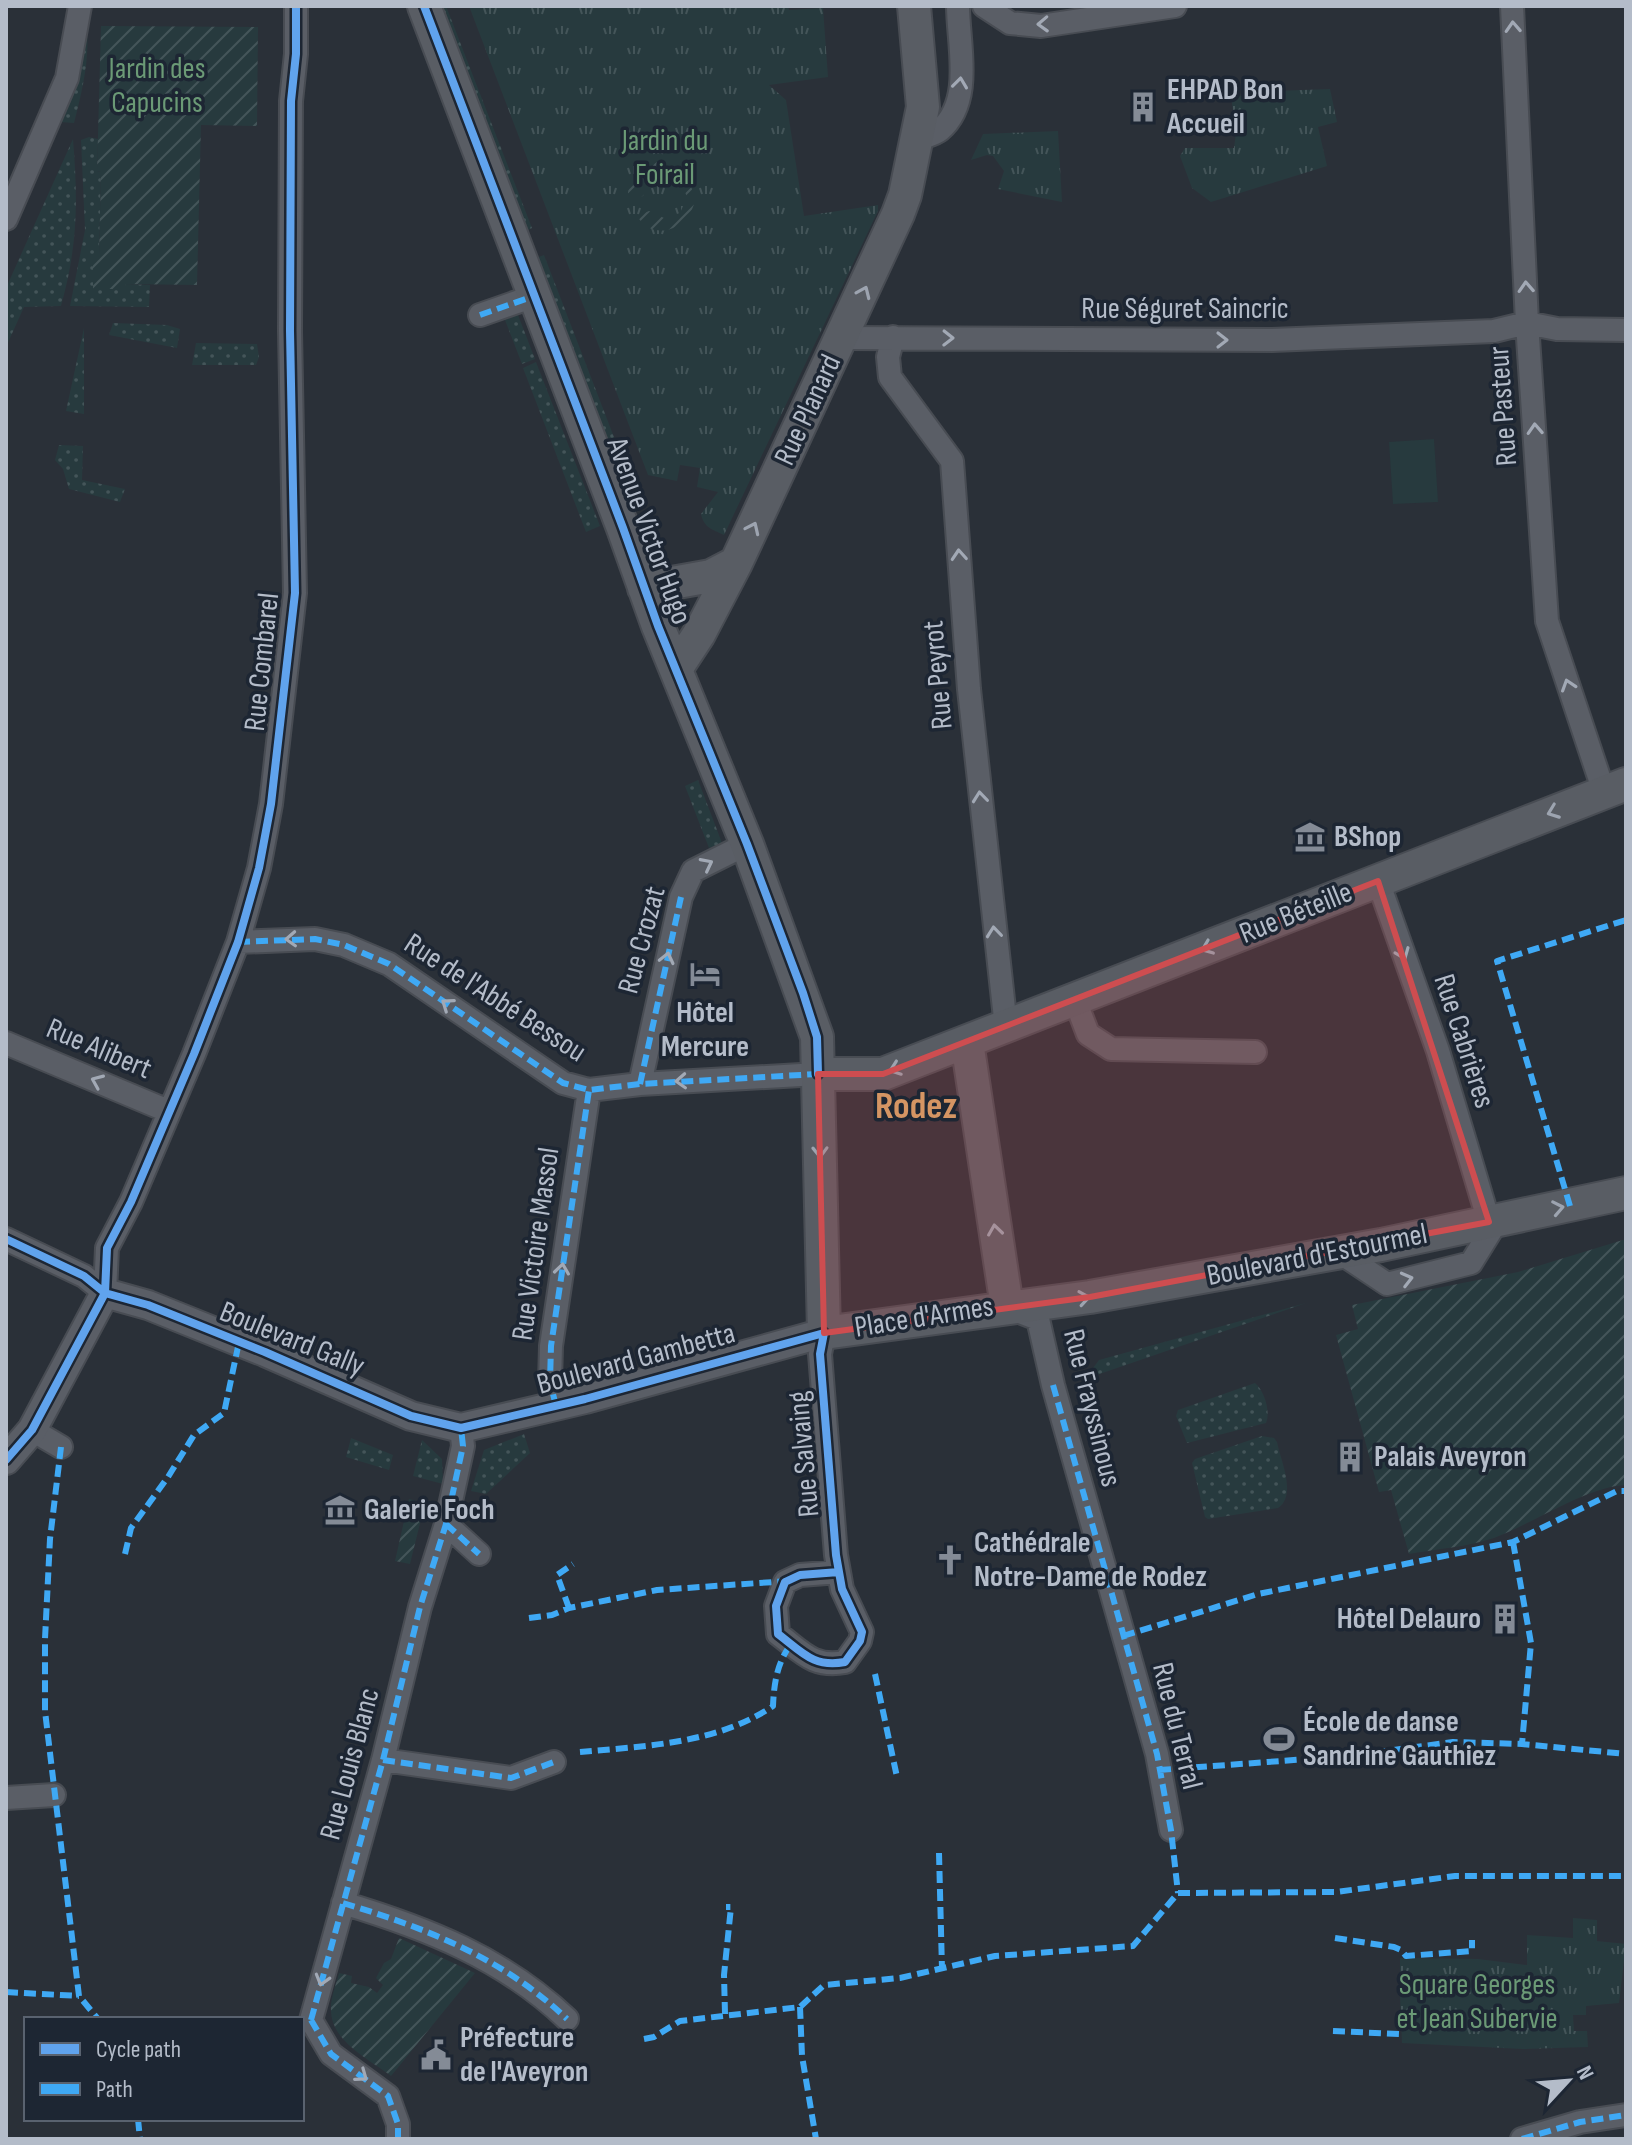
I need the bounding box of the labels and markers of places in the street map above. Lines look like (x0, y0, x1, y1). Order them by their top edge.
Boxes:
place label: EHPAD Bon Accueil (1166, 72, 1284, 142)
building icon: EHPAD Bon Accueil (1126, 90, 1160, 124)
place label: BShop (1334, 819, 1401, 855)
museum icon: BShop (1293, 820, 1327, 854)
hotel icon: Hôtel Mercure (688, 957, 722, 991)
place label: Hôtel Mercure (661, 995, 749, 1065)
place label: Palais Aveyron (1374, 1439, 1527, 1475)
building icon: Palais Aveyron (1333, 1440, 1367, 1474)
place label: Galerie Foch (364, 1492, 495, 1528)
museum icon: Galerie Foch (323, 1493, 357, 1527)
place label: Cathédrale Notre-Dame de Rodez (974, 1525, 1207, 1595)
church icon: Cathédrale Notre-Dame de Rodez (933, 1543, 967, 1577)
place label: Hôtel Delauro (1337, 1601, 1481, 1637)
building icon: Hôtel Delauro (1488, 1602, 1522, 1636)
place label: École de danse Sandrine Gauthiez (1303, 1704, 1497, 1774)
sports icon: École de danse Sandrine Gauthiez (1262, 1722, 1296, 1756)
place label: Préfecture de l'Aveyron (460, 2020, 588, 2090)
public building icon: Préfecture de l'Aveyron (419, 2038, 453, 2072)

